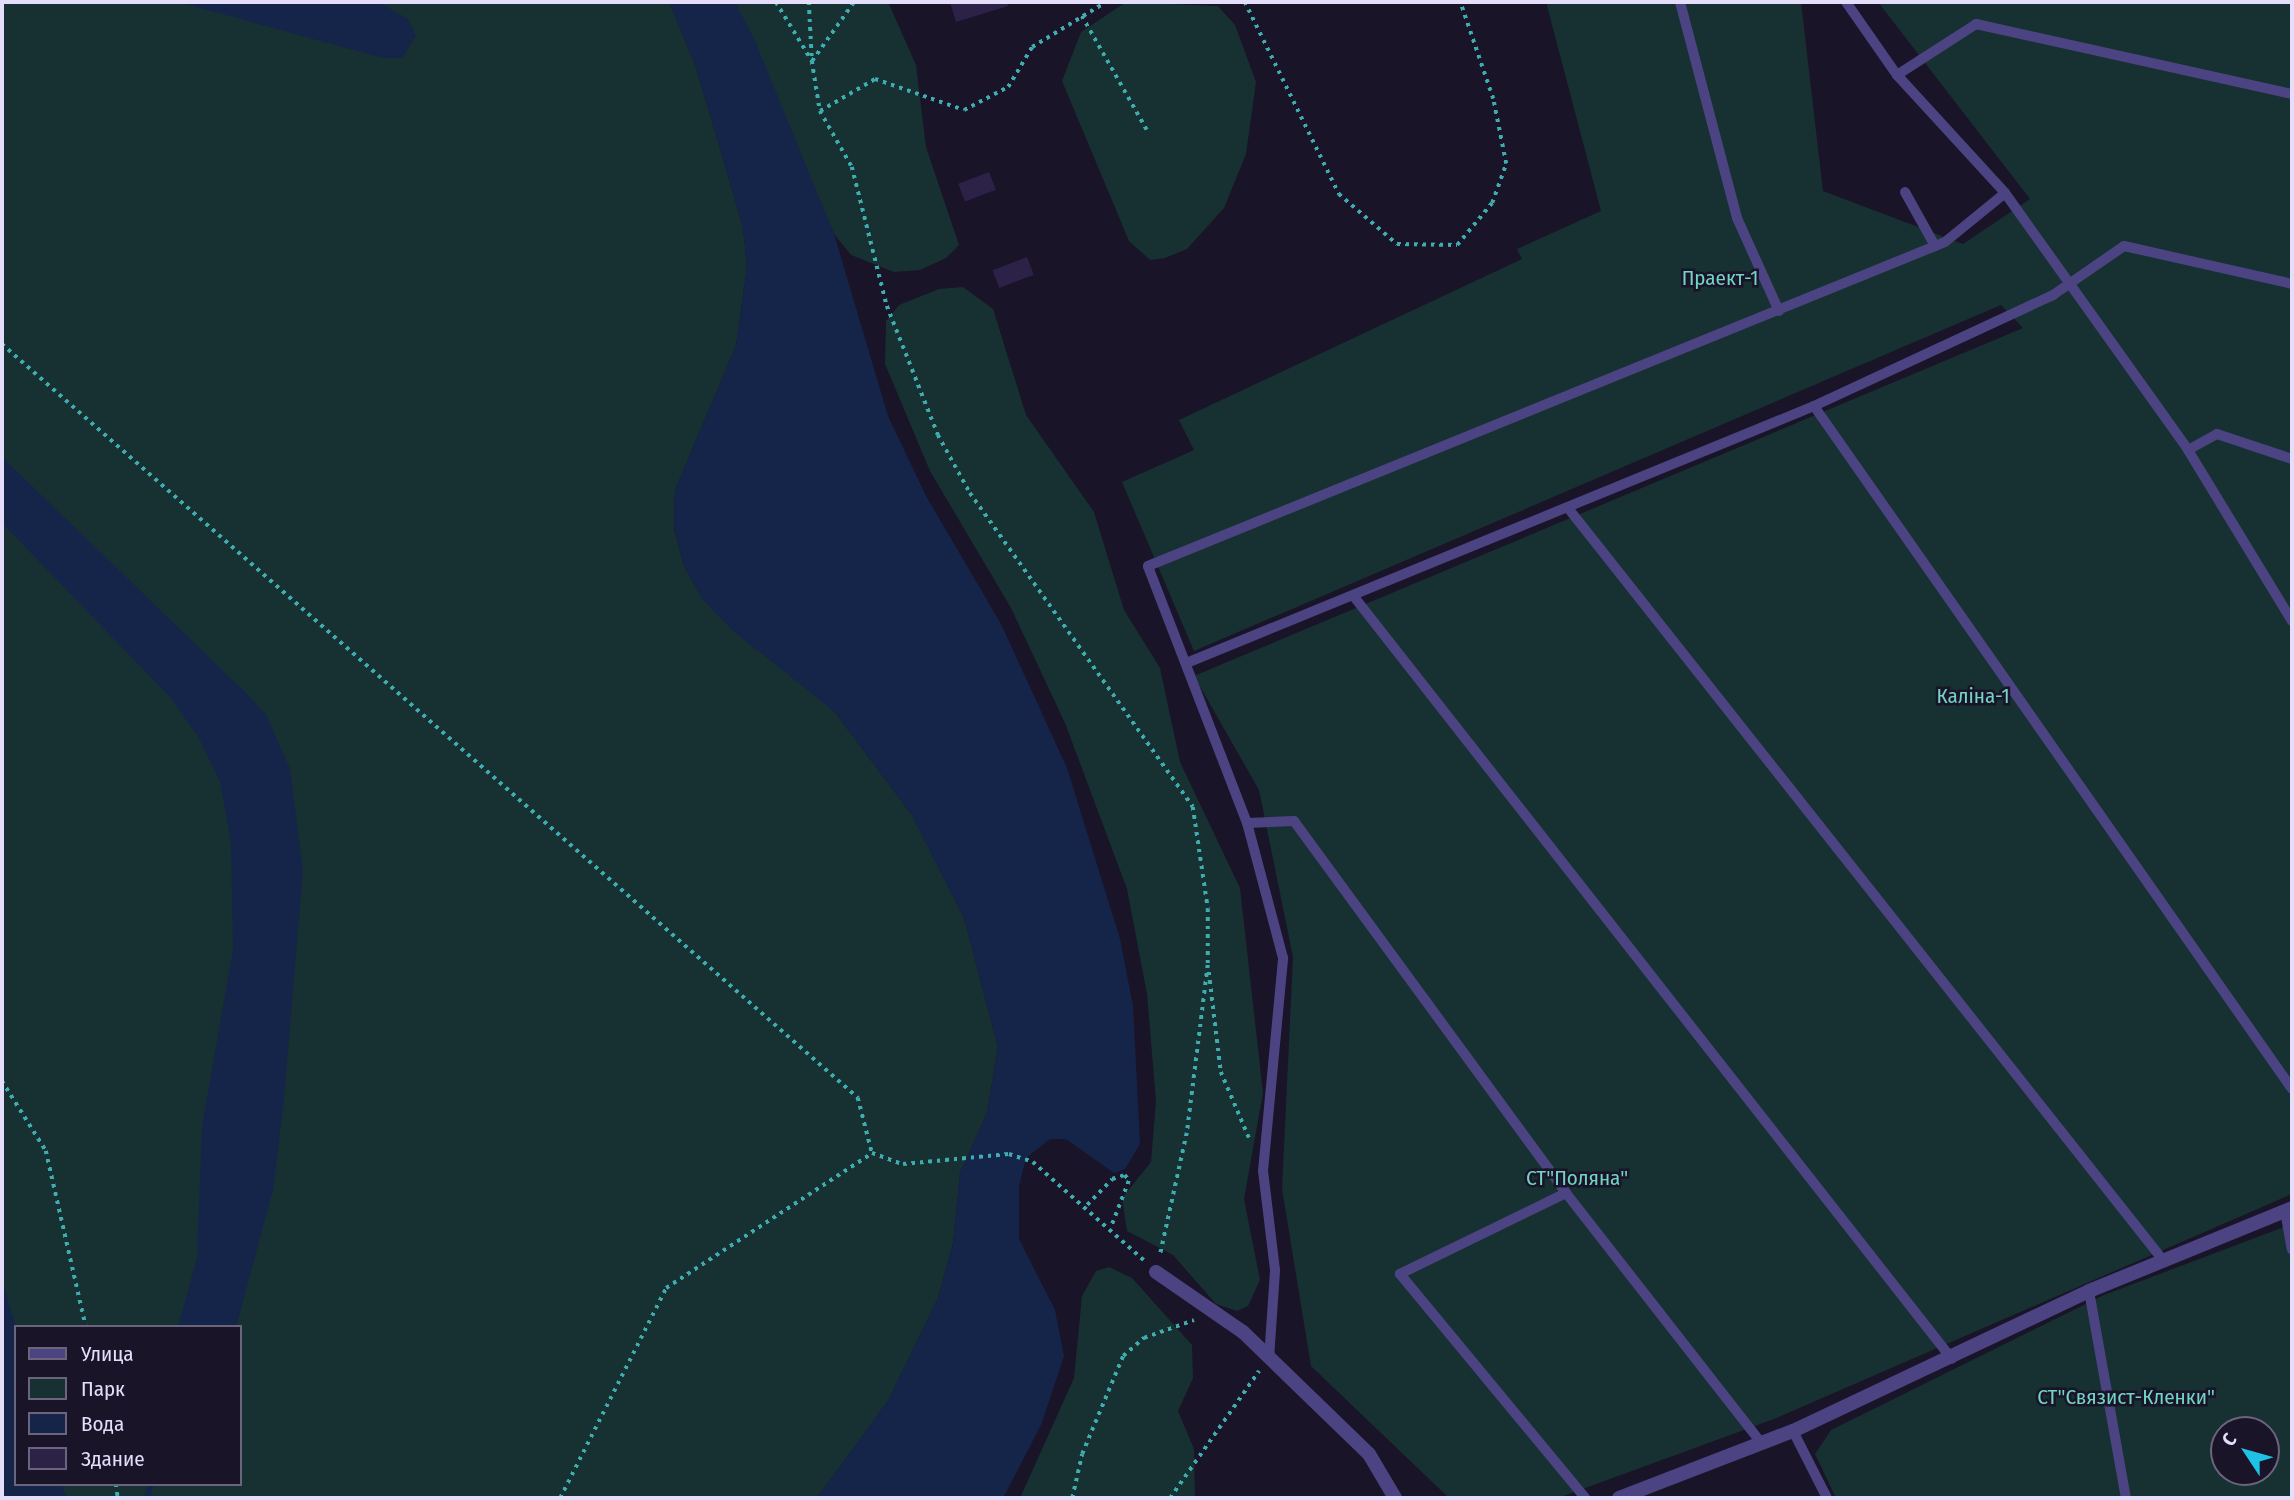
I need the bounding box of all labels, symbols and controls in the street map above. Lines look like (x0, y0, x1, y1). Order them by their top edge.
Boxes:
park label: Праект-1 (1682, 265, 1758, 291)
park label: Каліна-1 (1936, 683, 2010, 709)
park label: СТ"Поляна" (1526, 1165, 1628, 1191)
legend (14, 1325, 242, 1486)
text: Улица (81, 1341, 134, 1367)
text: Парк (81, 1376, 125, 1402)
park label: СТ"Связист-Кленки" (2037, 1384, 2215, 1410)
text: Вода (81, 1411, 124, 1437)
north arrow (2210, 1416, 2280, 1486)
text: С (2217, 1429, 2241, 1450)
text: Здание (81, 1446, 145, 1472)

